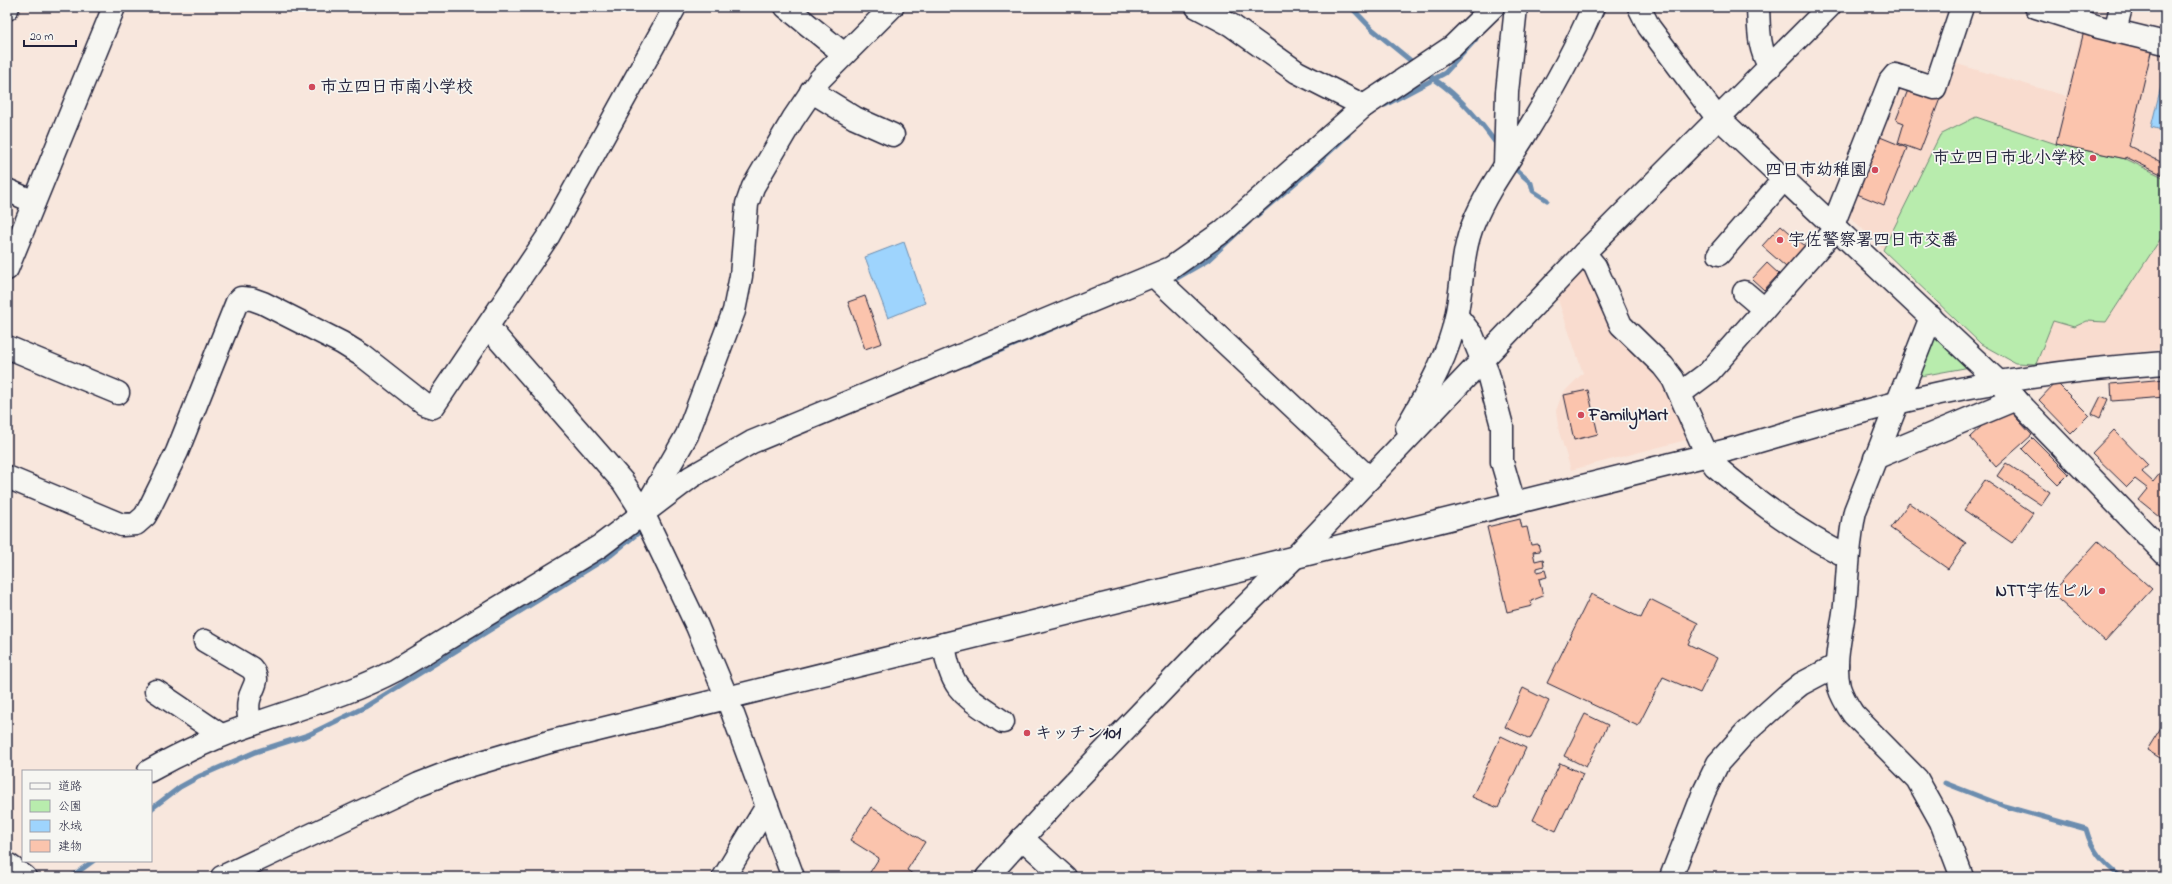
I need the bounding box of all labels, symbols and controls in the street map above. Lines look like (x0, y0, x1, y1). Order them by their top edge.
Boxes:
scale bar (24, 22, 76, 48)
text: 20 m (30, 28, 53, 46)
place label: 市立四日市南小学校 (320, 75, 473, 100)
marker: 市立四日市南小学校 (307, 82, 317, 92)
place label: 市立四日市北小学校 (1932, 146, 2085, 171)
marker: 市立四日市北小学校 (2088, 153, 2098, 163)
place label: 四日市幼稚園 (1765, 158, 1867, 183)
marker: 四日市幼稚園 (1870, 165, 1880, 175)
place label: 宇佐警察署四日市交番 (1788, 228, 1958, 253)
marker: 宇佐警察署四日市交番 (1775, 235, 1785, 245)
place label: FamilyMart (1588, 403, 1669, 430)
marker: FamilyMart (1576, 410, 1586, 420)
place label: NTT宇佐ビル (1995, 579, 2094, 604)
marker: NTT宇佐ビル (2097, 586, 2107, 596)
place label: キッチン101 (1035, 721, 1122, 746)
marker: キッチン101 (1022, 728, 1032, 738)
legend (22, 770, 152, 862)
text: 道路 (58, 778, 82, 796)
text: 公園 (58, 798, 82, 816)
text: 水域 (58, 818, 82, 836)
text: 建物 (58, 838, 82, 856)

